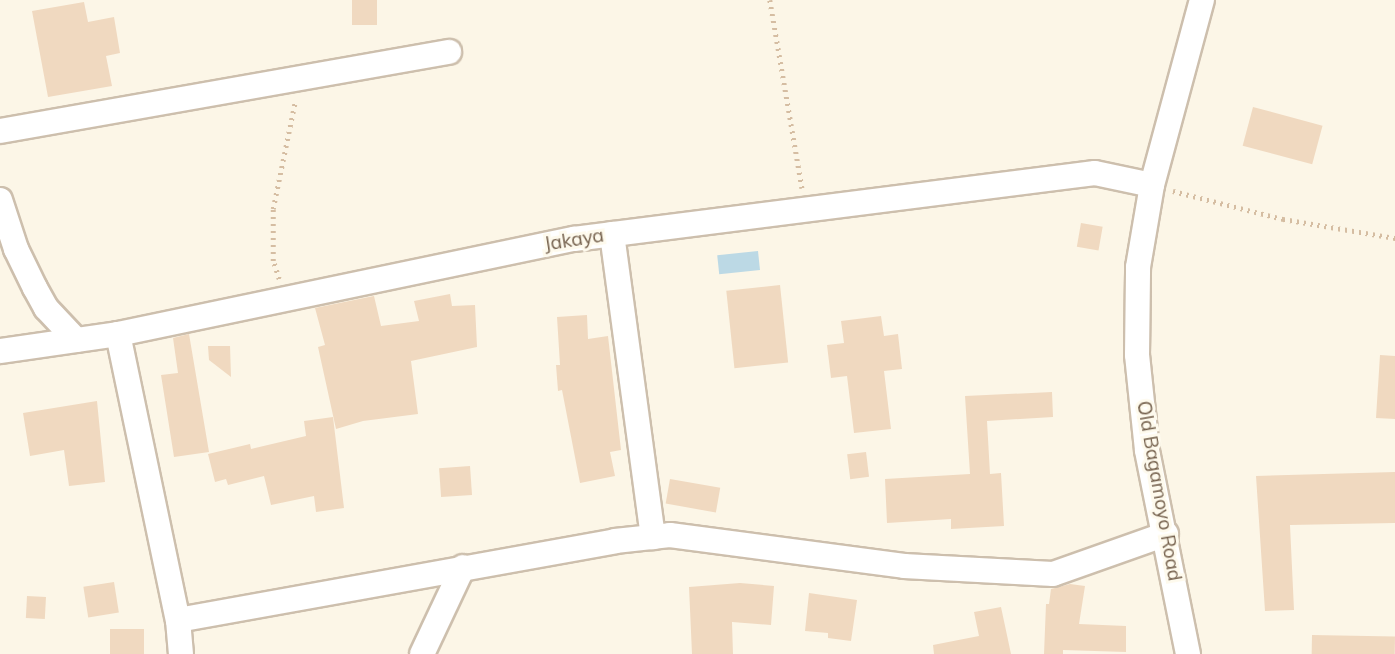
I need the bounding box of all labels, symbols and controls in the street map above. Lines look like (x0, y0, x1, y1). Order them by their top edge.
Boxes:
street label: Jakaya (543, 224, 605, 256)
street label: Old Bagamoyo Road (1132, 399, 1186, 583)

